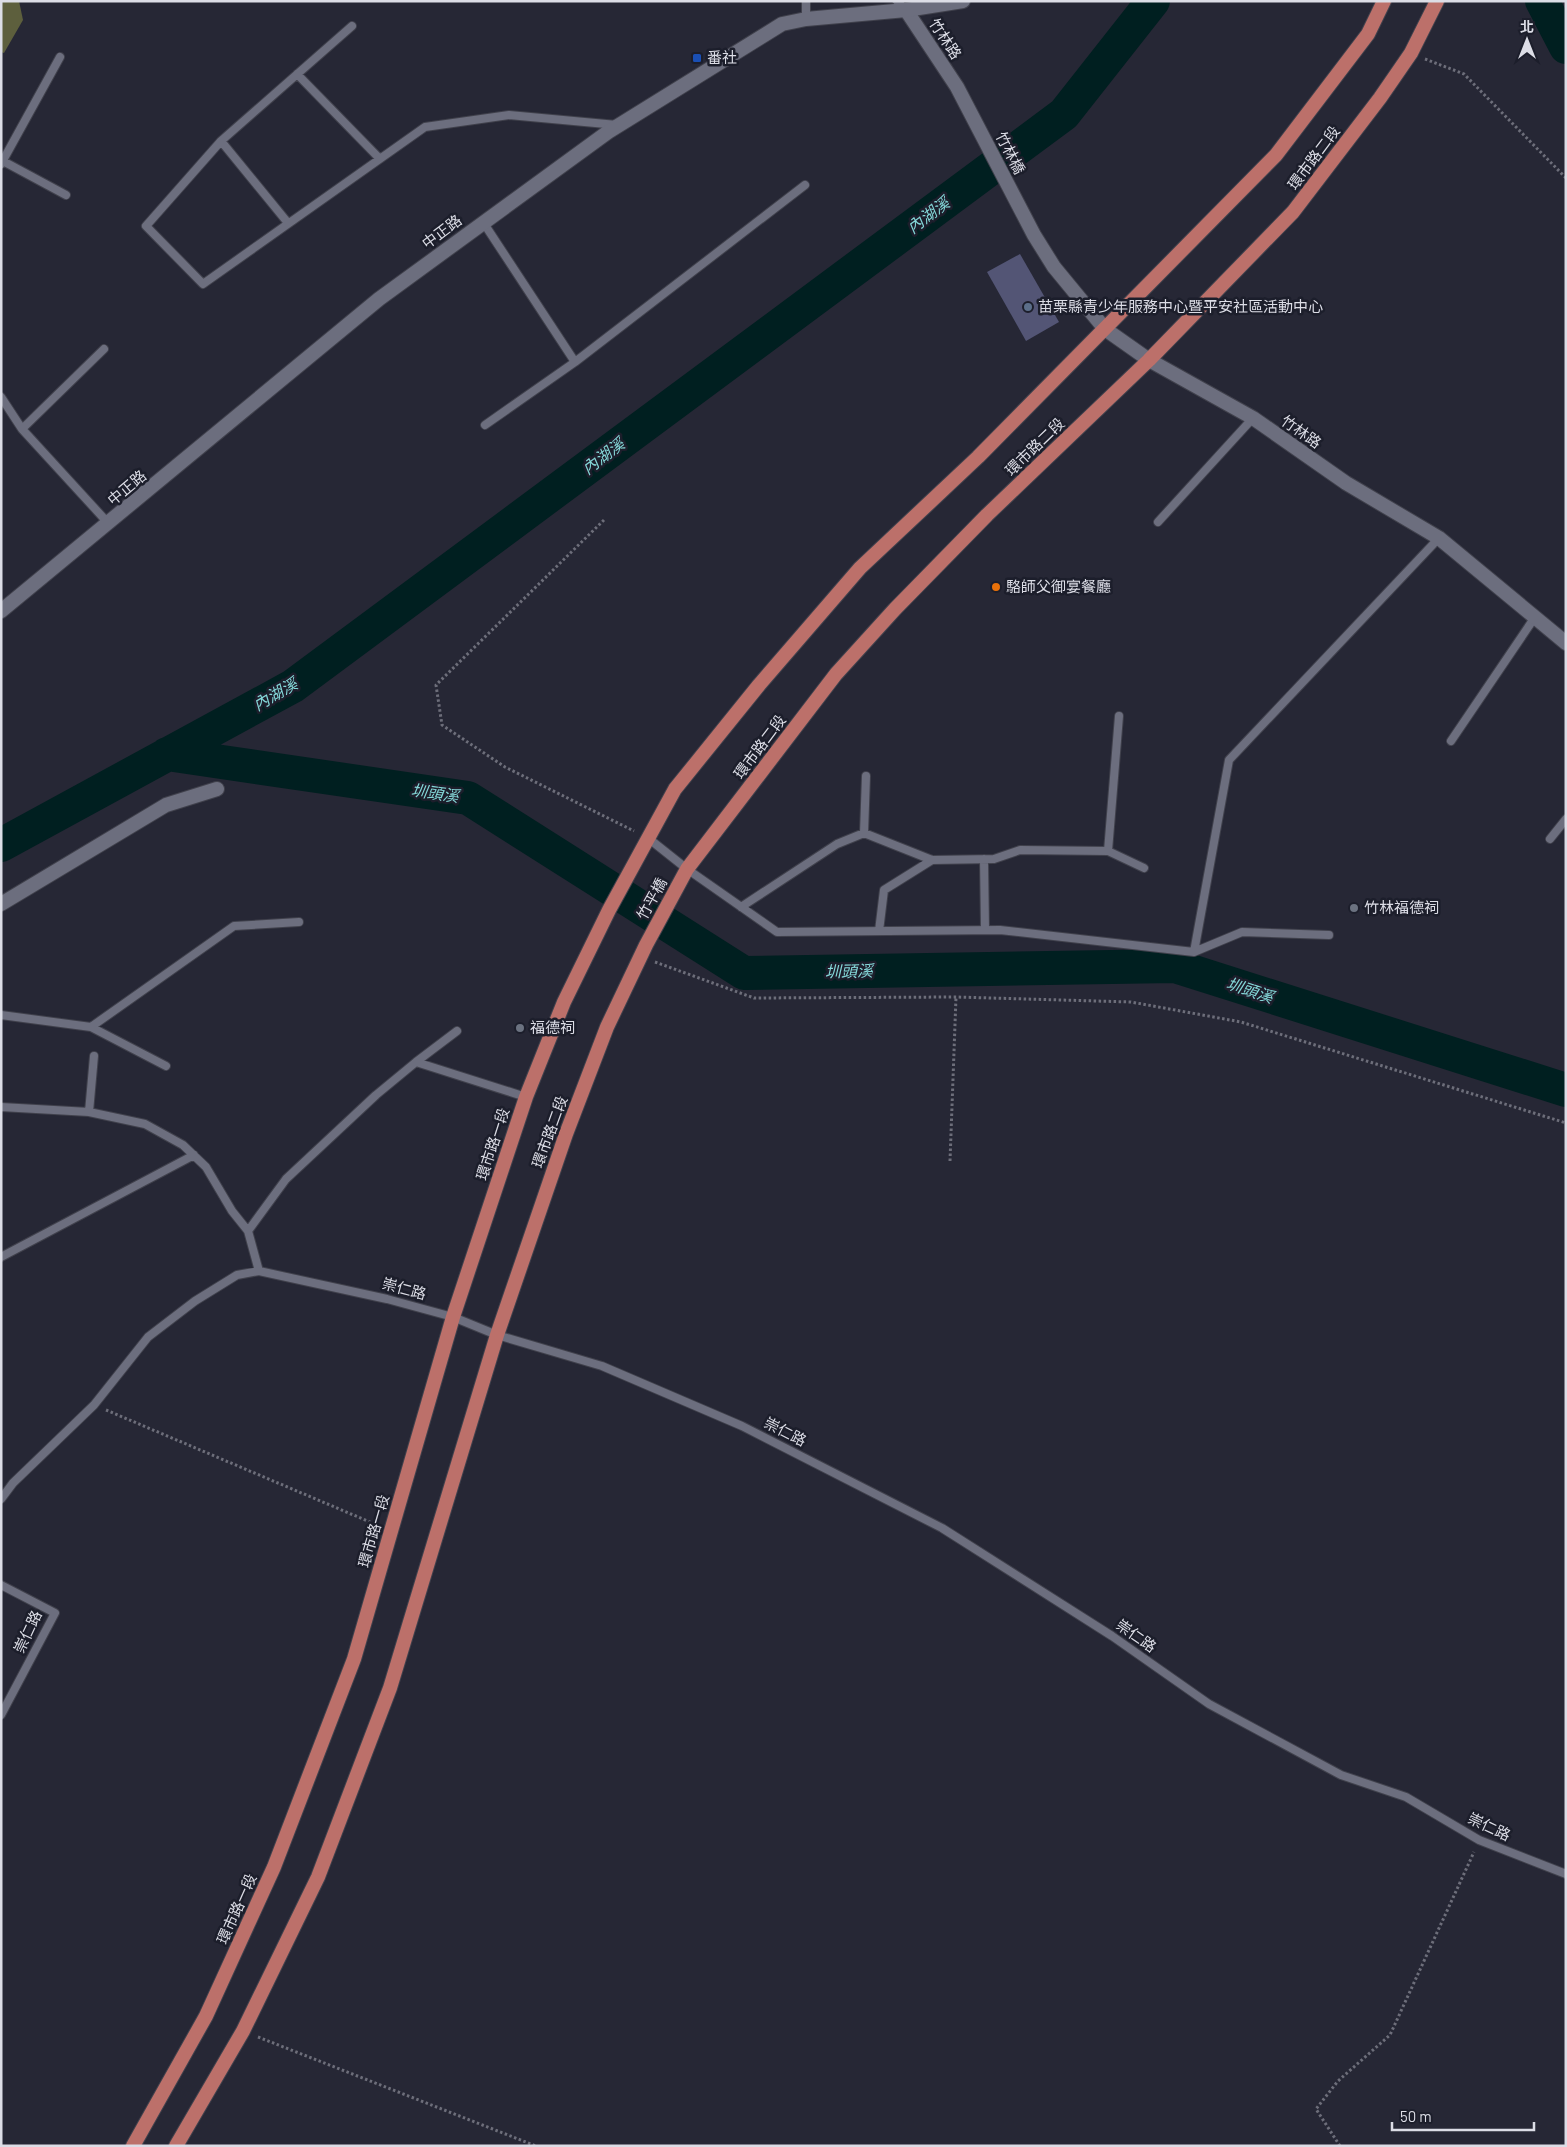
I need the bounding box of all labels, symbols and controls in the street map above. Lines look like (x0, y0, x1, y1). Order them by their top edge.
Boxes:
street label: 竹林路 (926, 15, 966, 62)
north arrow (1502, 15, 1552, 65)
text: 北 (1520, 18, 1534, 35)
place label: 番社 (707, 48, 737, 66)
marker: 番社 (691, 52, 703, 64)
street label: 環市路二段 (1283, 122, 1343, 193)
street label: 竹林橋 (993, 128, 1029, 177)
water label: 內湖溪 (903, 191, 954, 237)
street label: 中正路 (418, 210, 465, 252)
place label: 苗栗縣青少年服務中心暨平安社區活動中心 (1038, 297, 1323, 315)
marker: 苗栗縣青少年服務中心暨平安社區活動中心 (1022, 301, 1034, 313)
street label: 竹林路 (1278, 411, 1325, 451)
street label: 環市路二段 (1001, 414, 1068, 479)
water label: 內湖溪 (578, 432, 629, 478)
street label: 中正路 (103, 466, 149, 509)
place label: 駱師父御宴餐廳 (1006, 577, 1111, 595)
marker: 駱師父御宴餐廳 (990, 581, 1002, 593)
water label: 內湖溪 (249, 672, 302, 714)
street label: 環市路二段 (729, 711, 789, 782)
water label: 圳頭溪 (410, 780, 462, 806)
street label: 竹平橋 (632, 874, 670, 923)
place label: 竹林福德祠 (1364, 898, 1439, 916)
marker: 竹林福德祠 (1348, 902, 1360, 914)
water label: 圳頭溪 (825, 961, 875, 980)
water label: 圳頭溪 (1224, 973, 1278, 1007)
place label: 福德祠 (530, 1018, 575, 1036)
marker: 福德祠 (514, 1022, 526, 1034)
street label: 環市路二段 (528, 1093, 570, 1170)
street label: 環市路一段 (472, 1105, 512, 1182)
street label: 崇仁路 (380, 1274, 428, 1303)
street label: 崇仁路 (761, 1413, 810, 1449)
street label: 環市路一段 (354, 1492, 392, 1569)
street label: 崇仁路 (9, 1607, 45, 1656)
street label: 崇仁路 (1113, 1615, 1160, 1655)
street label: 崇仁路 (1465, 1808, 1514, 1844)
street label: 環市路一段 (213, 1871, 260, 1947)
scale bar (1392, 2100, 1534, 2132)
text: 50 m (1400, 2107, 1432, 2125)

